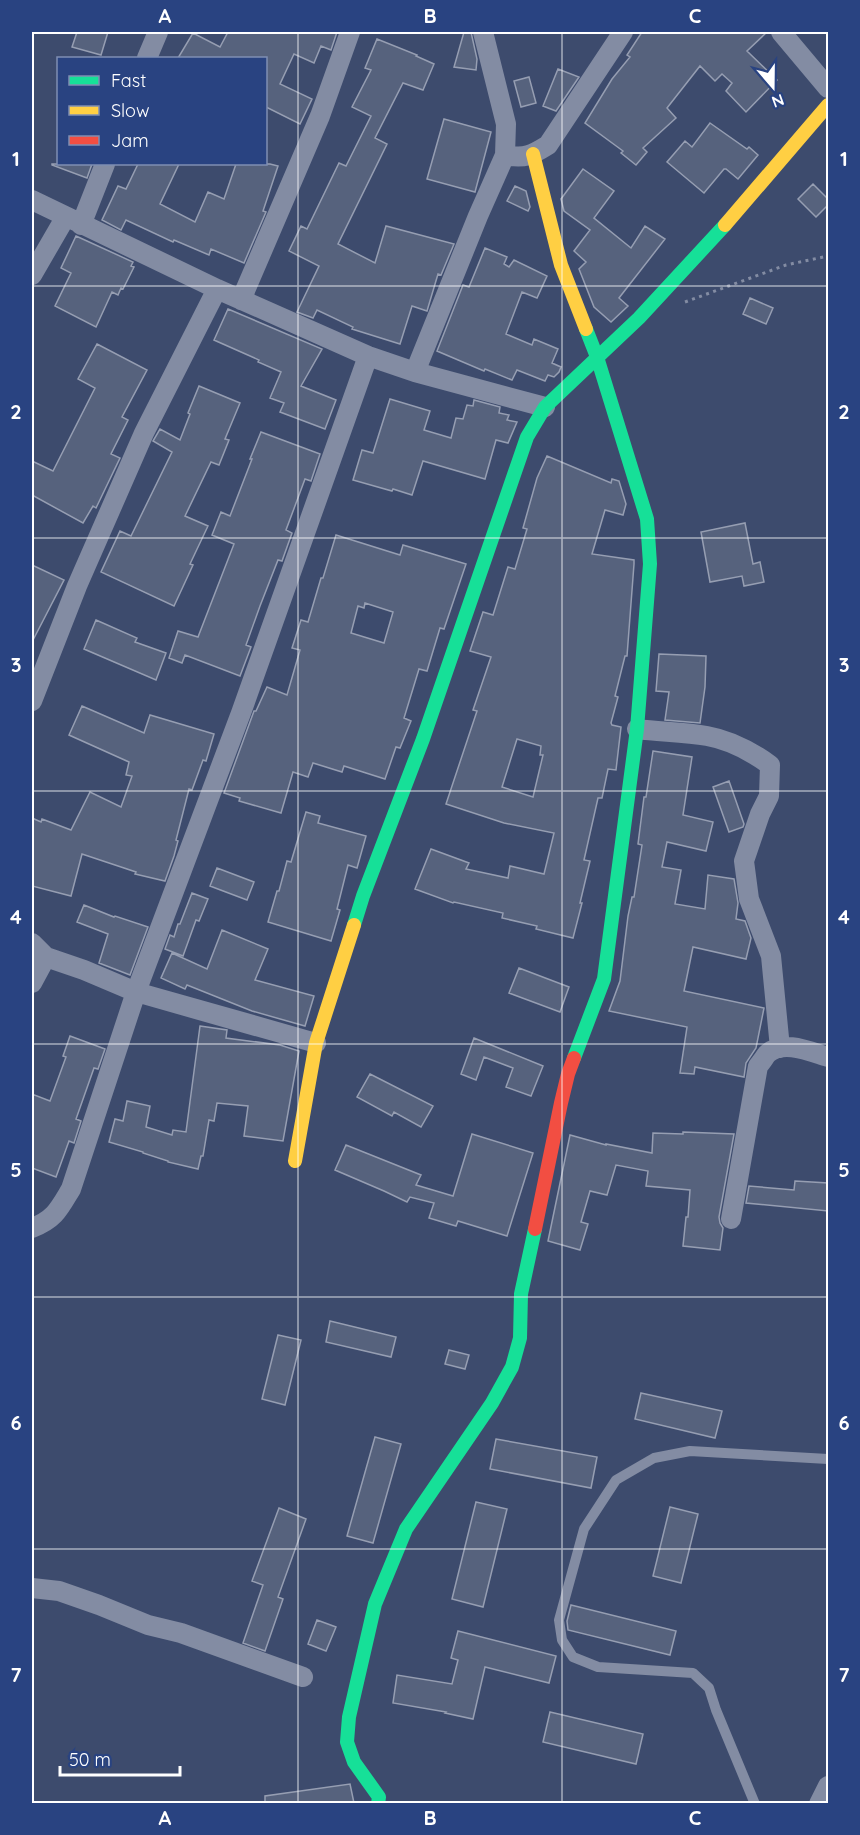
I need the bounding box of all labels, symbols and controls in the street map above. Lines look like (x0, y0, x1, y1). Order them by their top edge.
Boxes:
text: A (159, 3, 172, 28)
text: B (423, 3, 437, 28)
text: C (689, 3, 702, 28)
legend (57, 57, 267, 165)
north arrow (743, 57, 803, 117)
text: Fast (111, 69, 146, 92)
text: N (769, 90, 787, 113)
text: Slow (111, 99, 149, 122)
text: Jam (111, 129, 149, 152)
text: 1 (12, 146, 20, 171)
text: 1 (840, 146, 848, 171)
text: 2 (10, 399, 22, 424)
text: 2 (838, 399, 850, 424)
text: 3 (11, 652, 21, 677)
text: 3 (839, 652, 849, 677)
text: 4 (10, 904, 22, 929)
text: 4 (838, 904, 850, 929)
text: 5 (10, 1157, 22, 1182)
text: 5 (838, 1157, 850, 1182)
text: 6 (10, 1410, 22, 1435)
text: 6 (838, 1410, 850, 1435)
text: 7 (11, 1662, 22, 1687)
text: 7 (839, 1662, 850, 1687)
scale bar (60, 1739, 180, 1777)
text: 50 m (69, 1748, 111, 1771)
text: A (159, 1805, 172, 1830)
text: B (423, 1805, 437, 1830)
text: C (689, 1805, 702, 1830)

